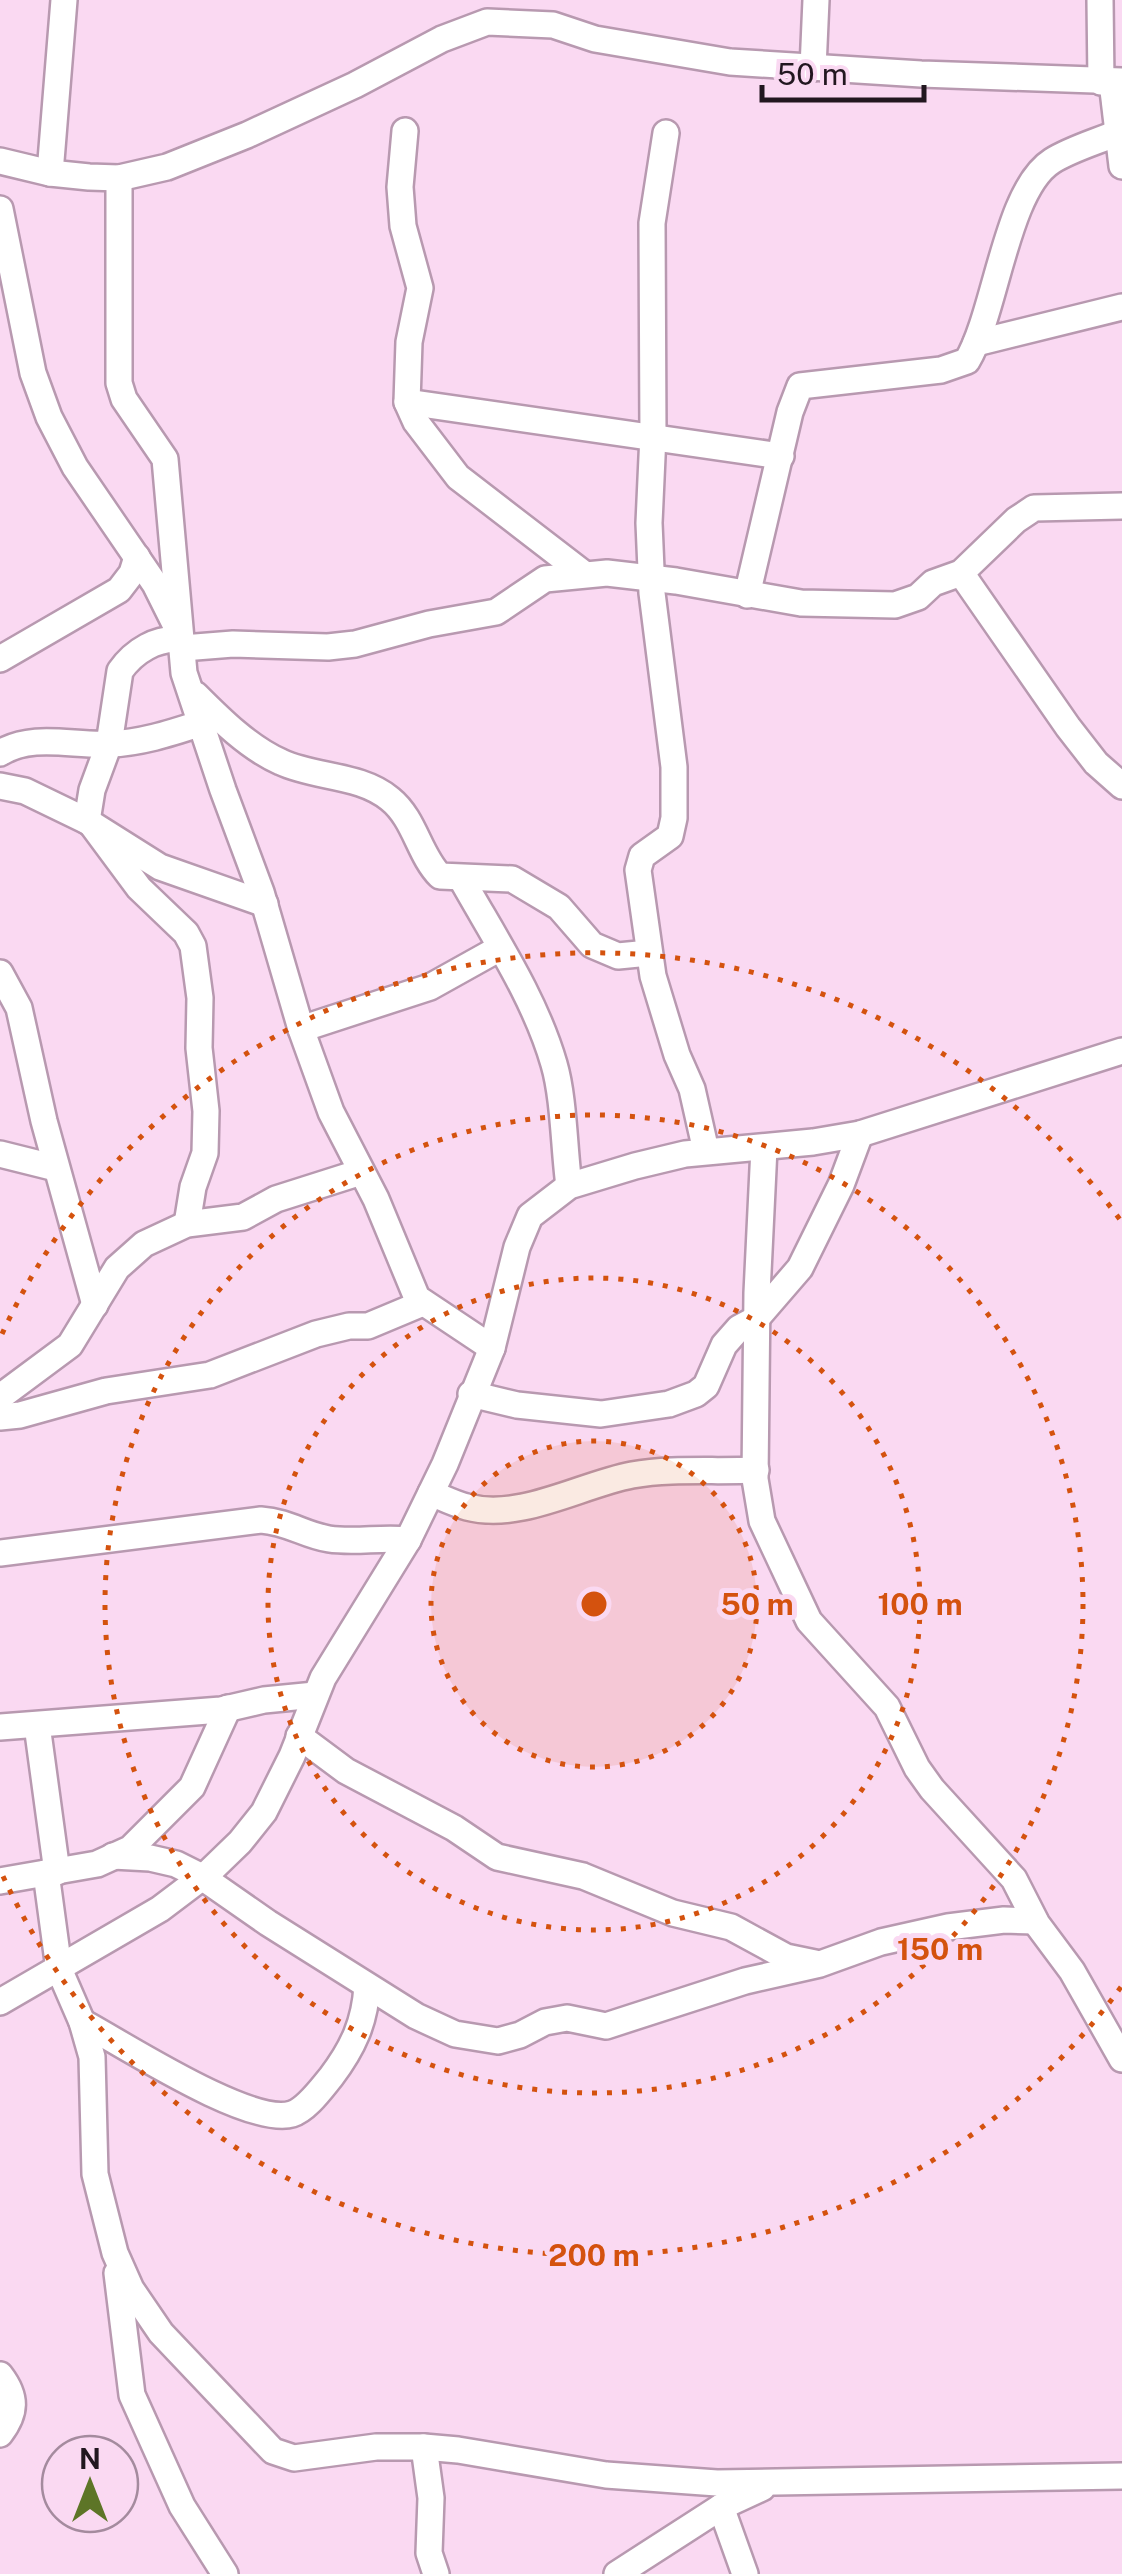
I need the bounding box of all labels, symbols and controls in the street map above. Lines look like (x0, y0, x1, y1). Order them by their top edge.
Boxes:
scale bar (762, 40, 924, 102)
text: 50 m (777, 56, 848, 92)
centre of rings (576, 1586, 612, 1622)
text: 50 m (720, 1586, 794, 1622)
text: 100 m (877, 1586, 963, 1622)
text: 150 m (897, 1931, 983, 1967)
text: 200 m (548, 2237, 640, 2273)
north arrow (40, 2434, 140, 2534)
text: N (79, 2442, 101, 2475)

